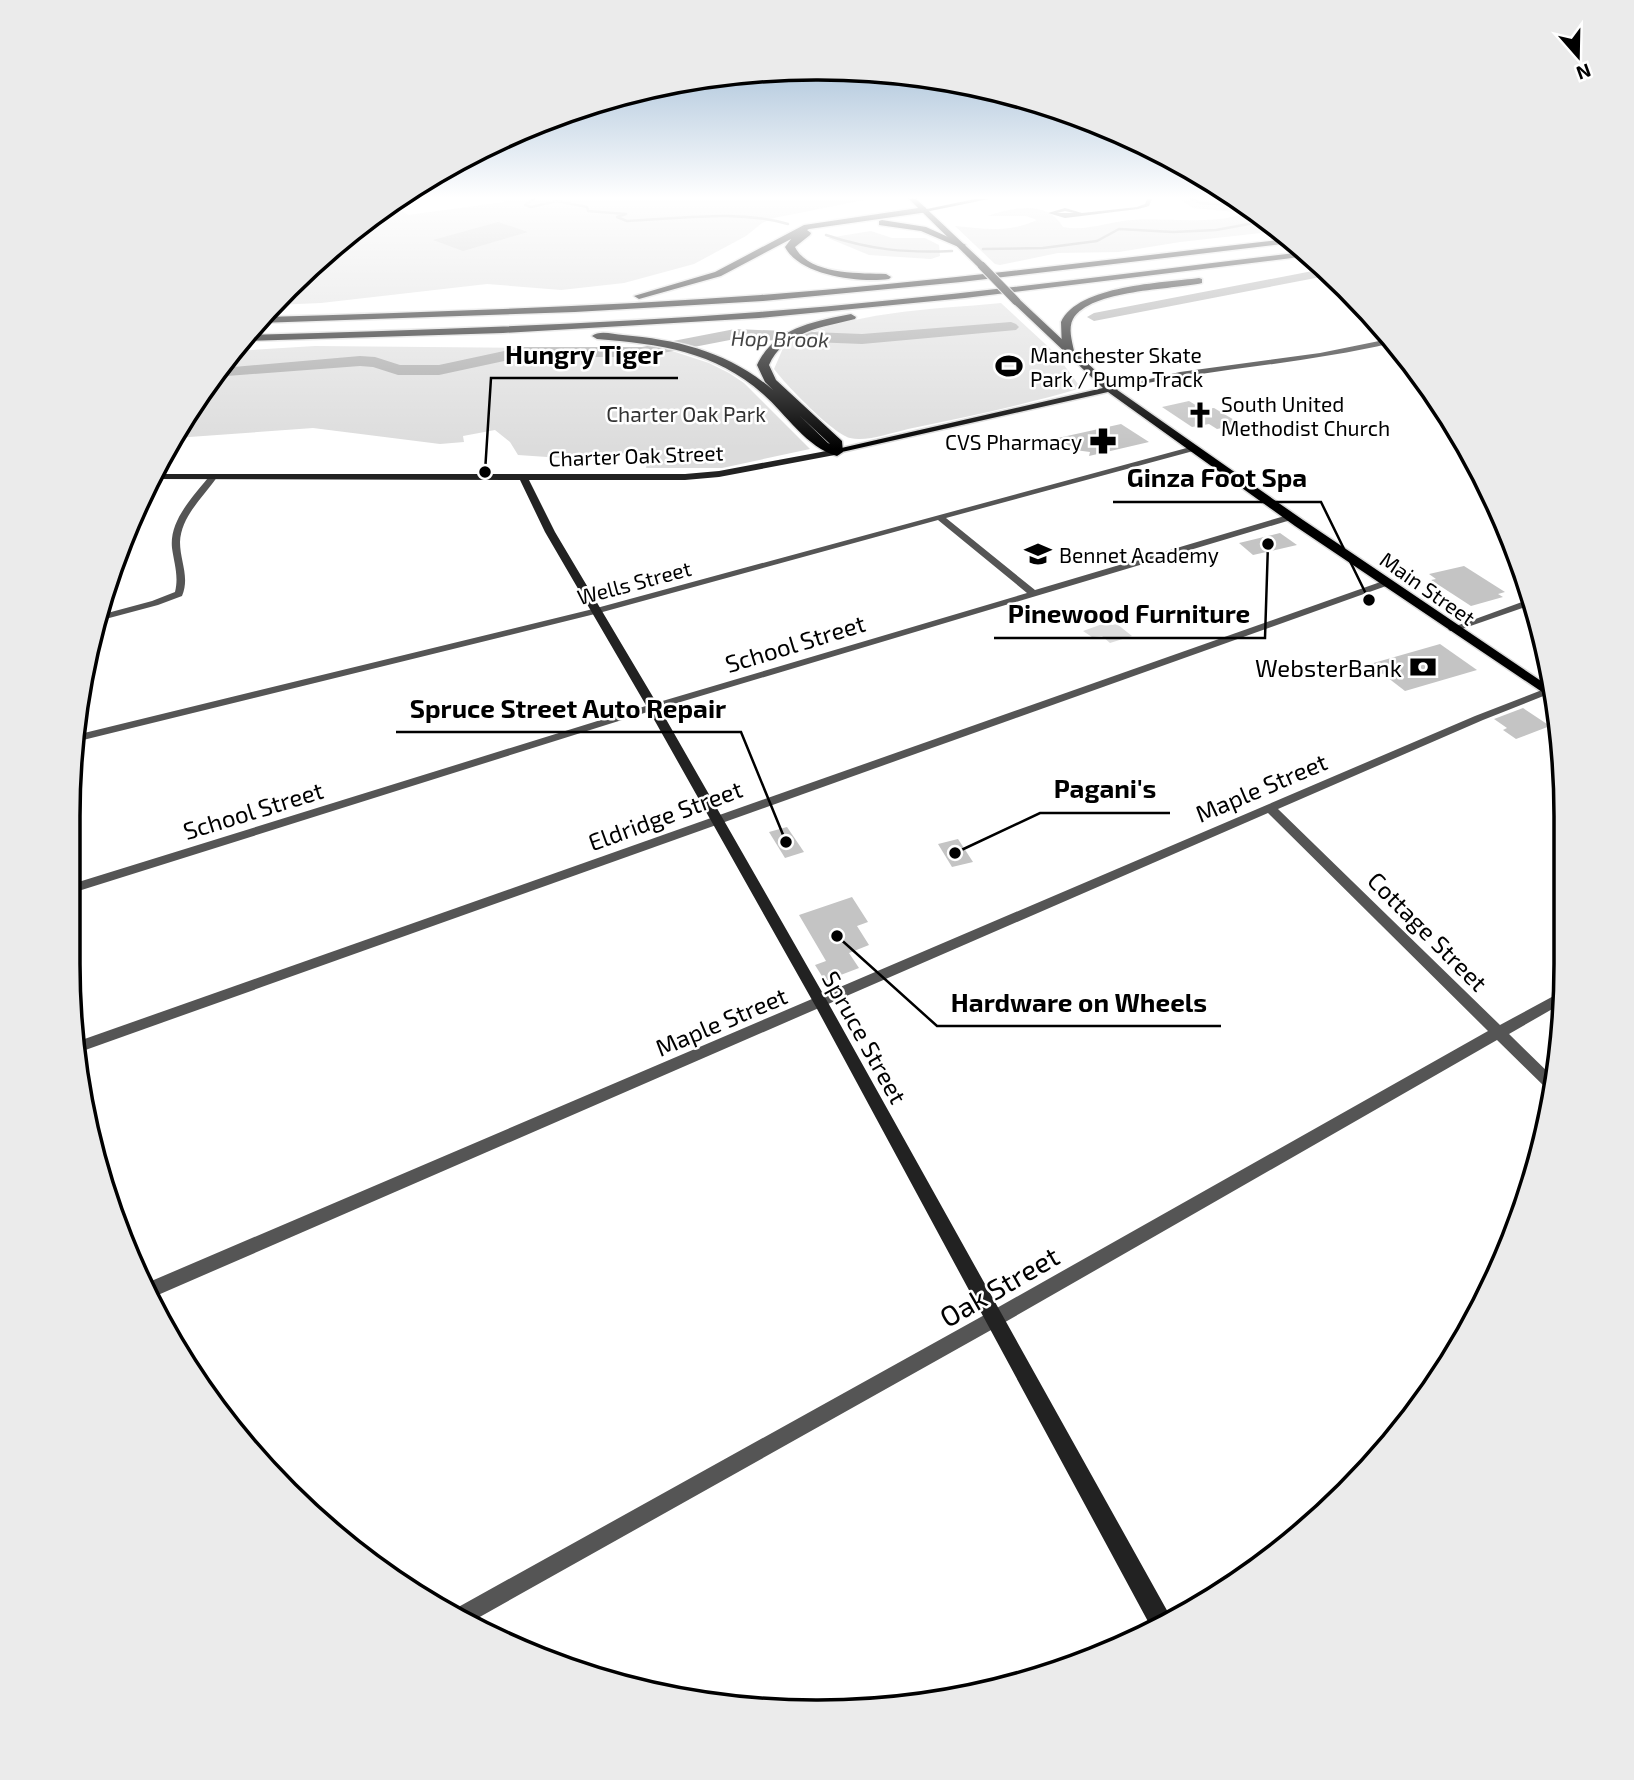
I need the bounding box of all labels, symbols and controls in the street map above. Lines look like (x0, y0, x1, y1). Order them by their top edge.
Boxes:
north arrow (1543, 21, 1613, 91)
text: N (1574, 59, 1594, 86)
water label: Hop Brook (731, 325, 829, 351)
callout: Hungry Tiger (491, 331, 678, 378)
text: Hungry Tiger (505, 338, 663, 370)
place label: Manchester Skate Park / Pump Track (1030, 342, 1204, 391)
sports icon: Manchester Skate Park / Pump Track (994, 351, 1024, 381)
place label: South United Methodist Church (1221, 391, 1390, 440)
church icon: South United Methodist Church (1185, 400, 1215, 430)
park label: Charter Oak Park (606, 401, 766, 426)
pharmacy icon: CVS Pharmacy (1088, 426, 1118, 456)
place label: CVS Pharmacy (945, 429, 1082, 454)
street label: Charter Oak Street (548, 439, 724, 471)
callout: Ginza Foot Spa (1113, 455, 1321, 502)
text: Ginza Foot Spa (1127, 461, 1307, 492)
school or university icon: Bennet Academy (1023, 539, 1053, 569)
place label: Bennet Academy (1059, 542, 1219, 567)
street label: Main Street (1376, 546, 1480, 630)
street label: Wells Street (574, 555, 694, 609)
callout: Pinewood Furniture (994, 591, 1265, 638)
text: Pinewood Furniture (1008, 597, 1250, 628)
street label: School Street (721, 608, 869, 678)
bank icon: WebsterBank (1408, 652, 1438, 682)
place label: WebsterBank (1255, 653, 1402, 682)
callout: Spruce Street Auto Repair (396, 685, 741, 732)
text: Spruce Street Auto Repair (410, 692, 726, 723)
street label: Maple Street (1191, 746, 1331, 828)
callout: Pagani's (1040, 766, 1170, 813)
text: Pagani's (1054, 772, 1156, 803)
street label: Eldridge Street (584, 774, 746, 856)
street label: School Street (179, 775, 327, 845)
street label: Cottage Street (1362, 865, 1494, 997)
street label: Spruce Street (817, 966, 913, 1108)
callout: Hardware on Wheels (937, 979, 1221, 1026)
street label: Maple Street (651, 980, 791, 1062)
text: Hardware on Wheels (951, 986, 1207, 1017)
street label: Oak Street (933, 1238, 1065, 1334)

